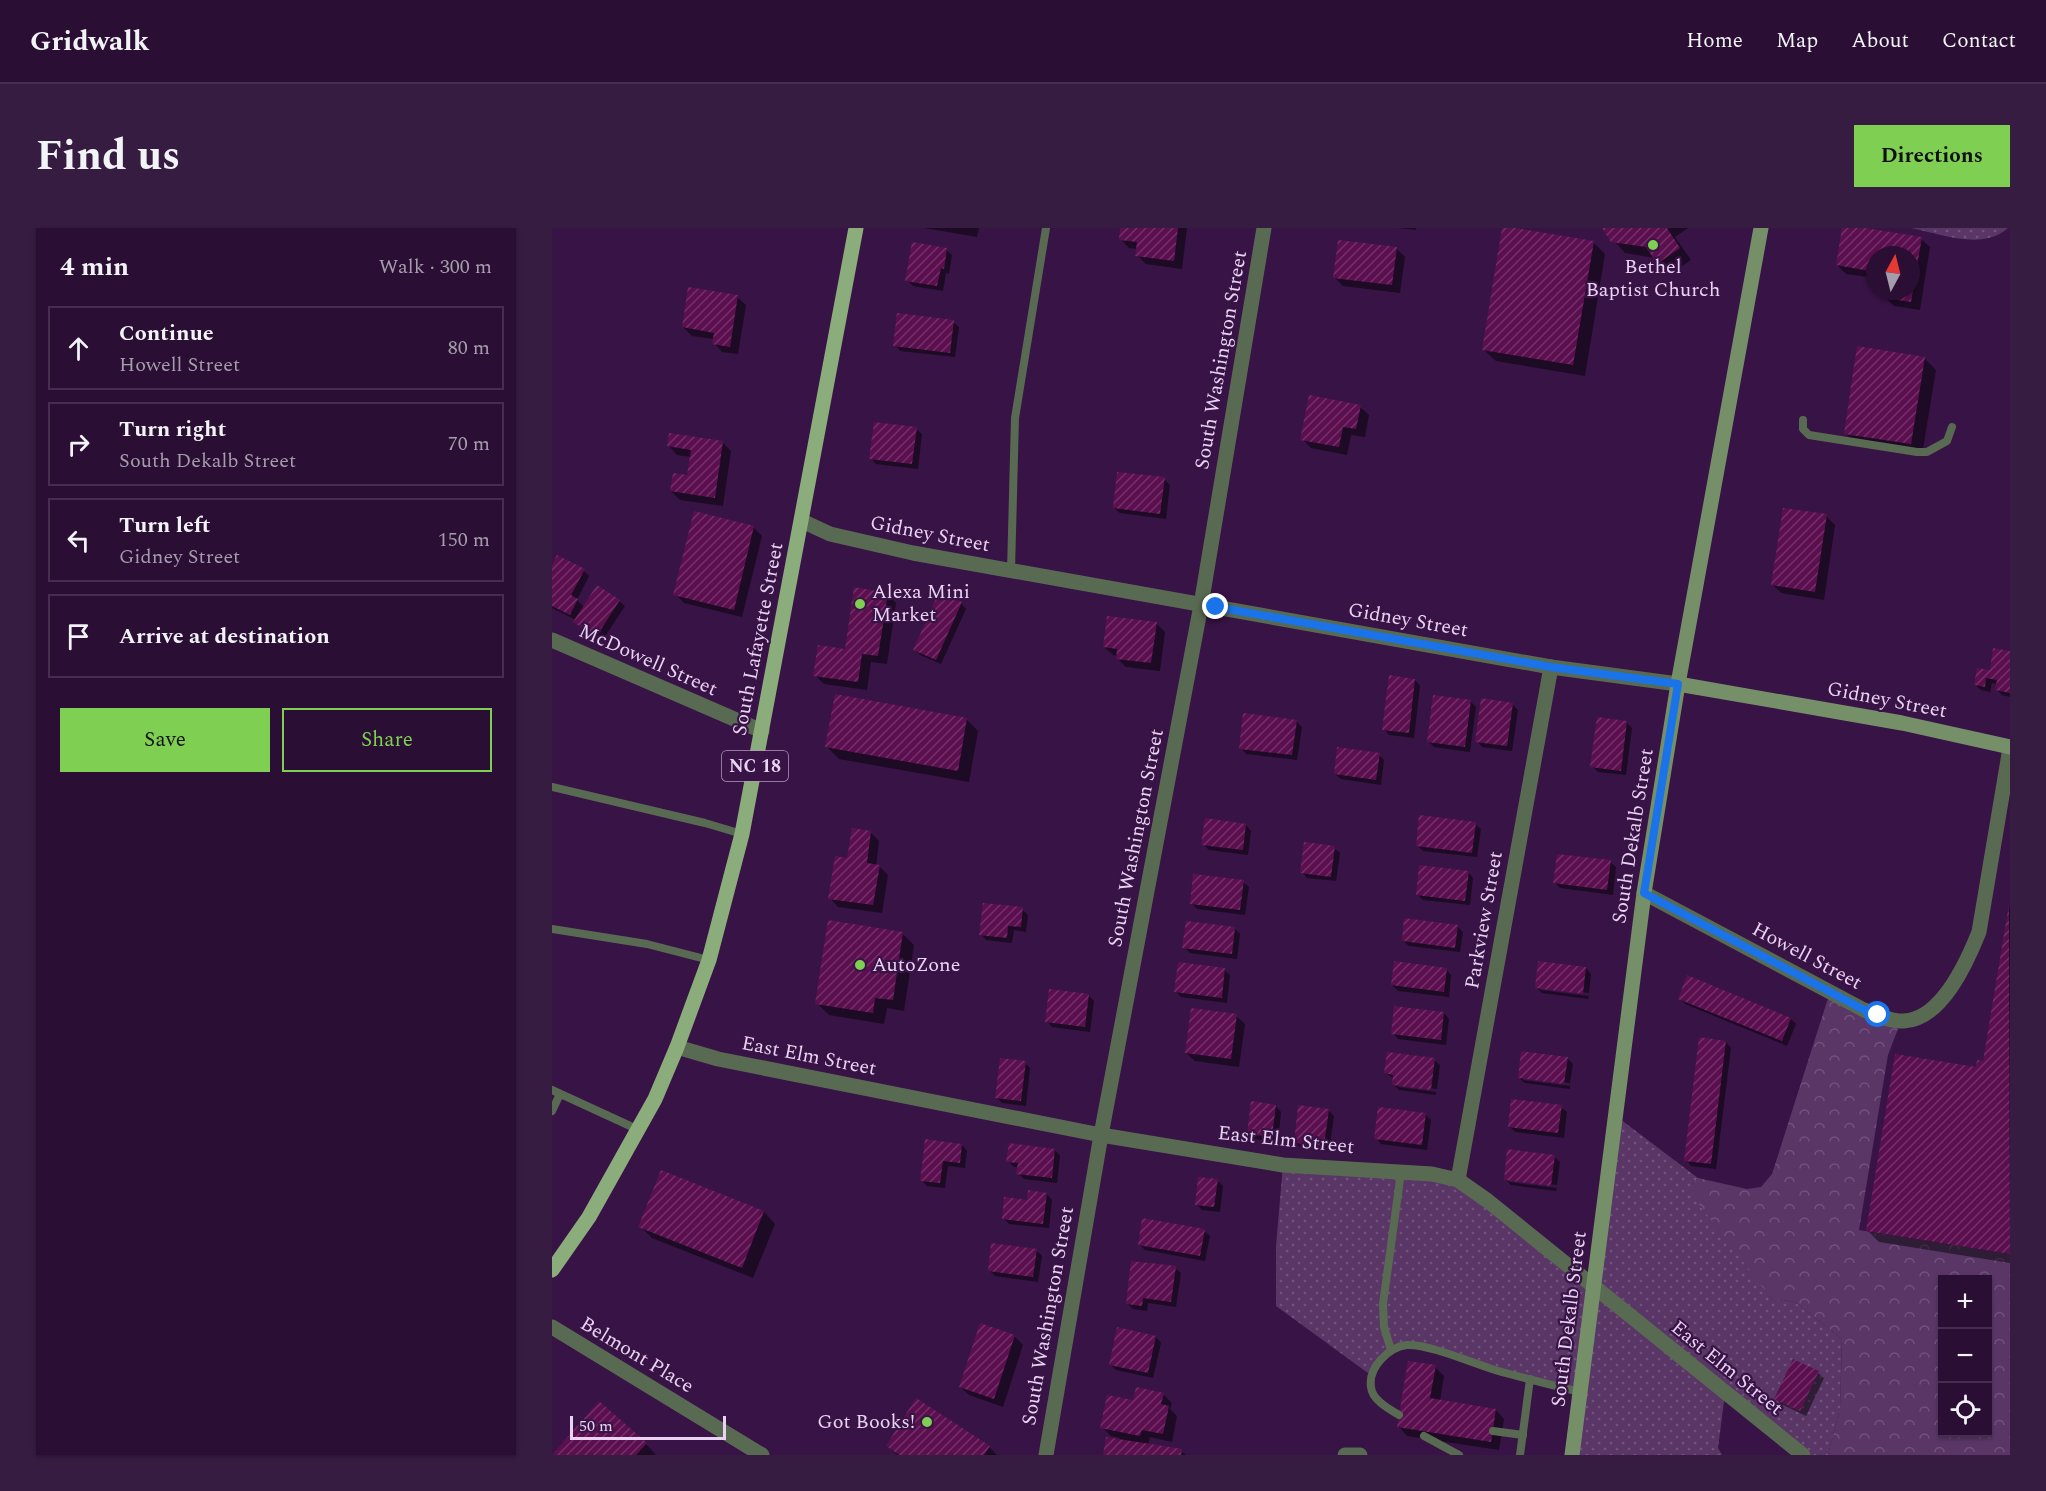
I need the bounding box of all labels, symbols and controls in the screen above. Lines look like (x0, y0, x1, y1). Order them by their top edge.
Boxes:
text: Gridwalk (30, 20, 149, 63)
text: Home (1686, 25, 1743, 57)
text: Map (1776, 25, 1818, 57)
text: About (1851, 25, 1909, 57)
text: Contact (1942, 25, 2016, 57)
text: Find us (36, 125, 180, 188)
button: Directions (1854, 125, 2010, 187)
marker: Bethel Baptist Church (1646, 238, 1660, 252)
north arrow (1866, 246, 1920, 300)
text: 4 min (60, 247, 129, 287)
street label: South Washington Street (1187, 248, 1255, 472)
text: Walk · 300 m (379, 252, 492, 282)
place label: Bethel Baptist Church (1586, 252, 1720, 305)
text: Continue (119, 317, 214, 350)
icon: ahead (62, 332, 95, 365)
text: 80 m (448, 333, 490, 363)
text: Howell Street (119, 350, 240, 380)
text: Turn right (119, 413, 226, 446)
icon: right (62, 428, 95, 461)
text: 70 m (448, 429, 490, 459)
text: South Dekalb Street (119, 446, 296, 476)
street label: Gidney Street (868, 508, 992, 560)
text: Turn left (119, 509, 211, 542)
icon: left (62, 524, 95, 557)
text: 150 m (438, 525, 490, 555)
street label: South Lafayette Street (725, 540, 791, 738)
text: Gidney Street (119, 542, 240, 572)
place label: Alexa Mini Market (872, 577, 970, 630)
route end (1202, 593, 1228, 619)
street label: Gidney Street (1346, 595, 1470, 645)
marker: Alexa Mini Market (853, 597, 867, 611)
street label: McDowell Street (574, 616, 722, 704)
icon: arrive (62, 620, 95, 653)
text: Arrive at destination (119, 620, 330, 653)
street label: Gidney Street (1825, 674, 1949, 726)
button: Save (60, 708, 270, 772)
button: Share (282, 708, 492, 772)
street label: South Washington Street (1100, 726, 1172, 950)
street label: South Dekalb Street (1604, 746, 1662, 926)
road number: NC 18 (722, 751, 788, 781)
street label: Parkview Street (1457, 849, 1511, 991)
street label: Howell Street (1747, 914, 1867, 998)
place label: AutoZone (872, 950, 960, 980)
marker: AutoZone (853, 958, 867, 972)
route start (1864, 1001, 1890, 1027)
street label: East Elm Street (739, 1028, 879, 1084)
street label: East Elm Street (1216, 1118, 1356, 1162)
street label: South Washington Street (1014, 1204, 1082, 1428)
street label: South Dekalb Street (1543, 1229, 1595, 1409)
map controls (1938, 1275, 1992, 1437)
button: + (1938, 1275, 1992, 1329)
street label: Belmont Place (574, 1309, 700, 1401)
street label: East Elm Street (1664, 1313, 1790, 1423)
button: − (1938, 1329, 1992, 1383)
button: locate (1938, 1383, 1992, 1437)
place label: Got Books! (817, 1407, 915, 1437)
scale bar (570, 1413, 726, 1440)
text: 50 m (579, 1414, 613, 1438)
marker: Got Books! (920, 1415, 934, 1429)

